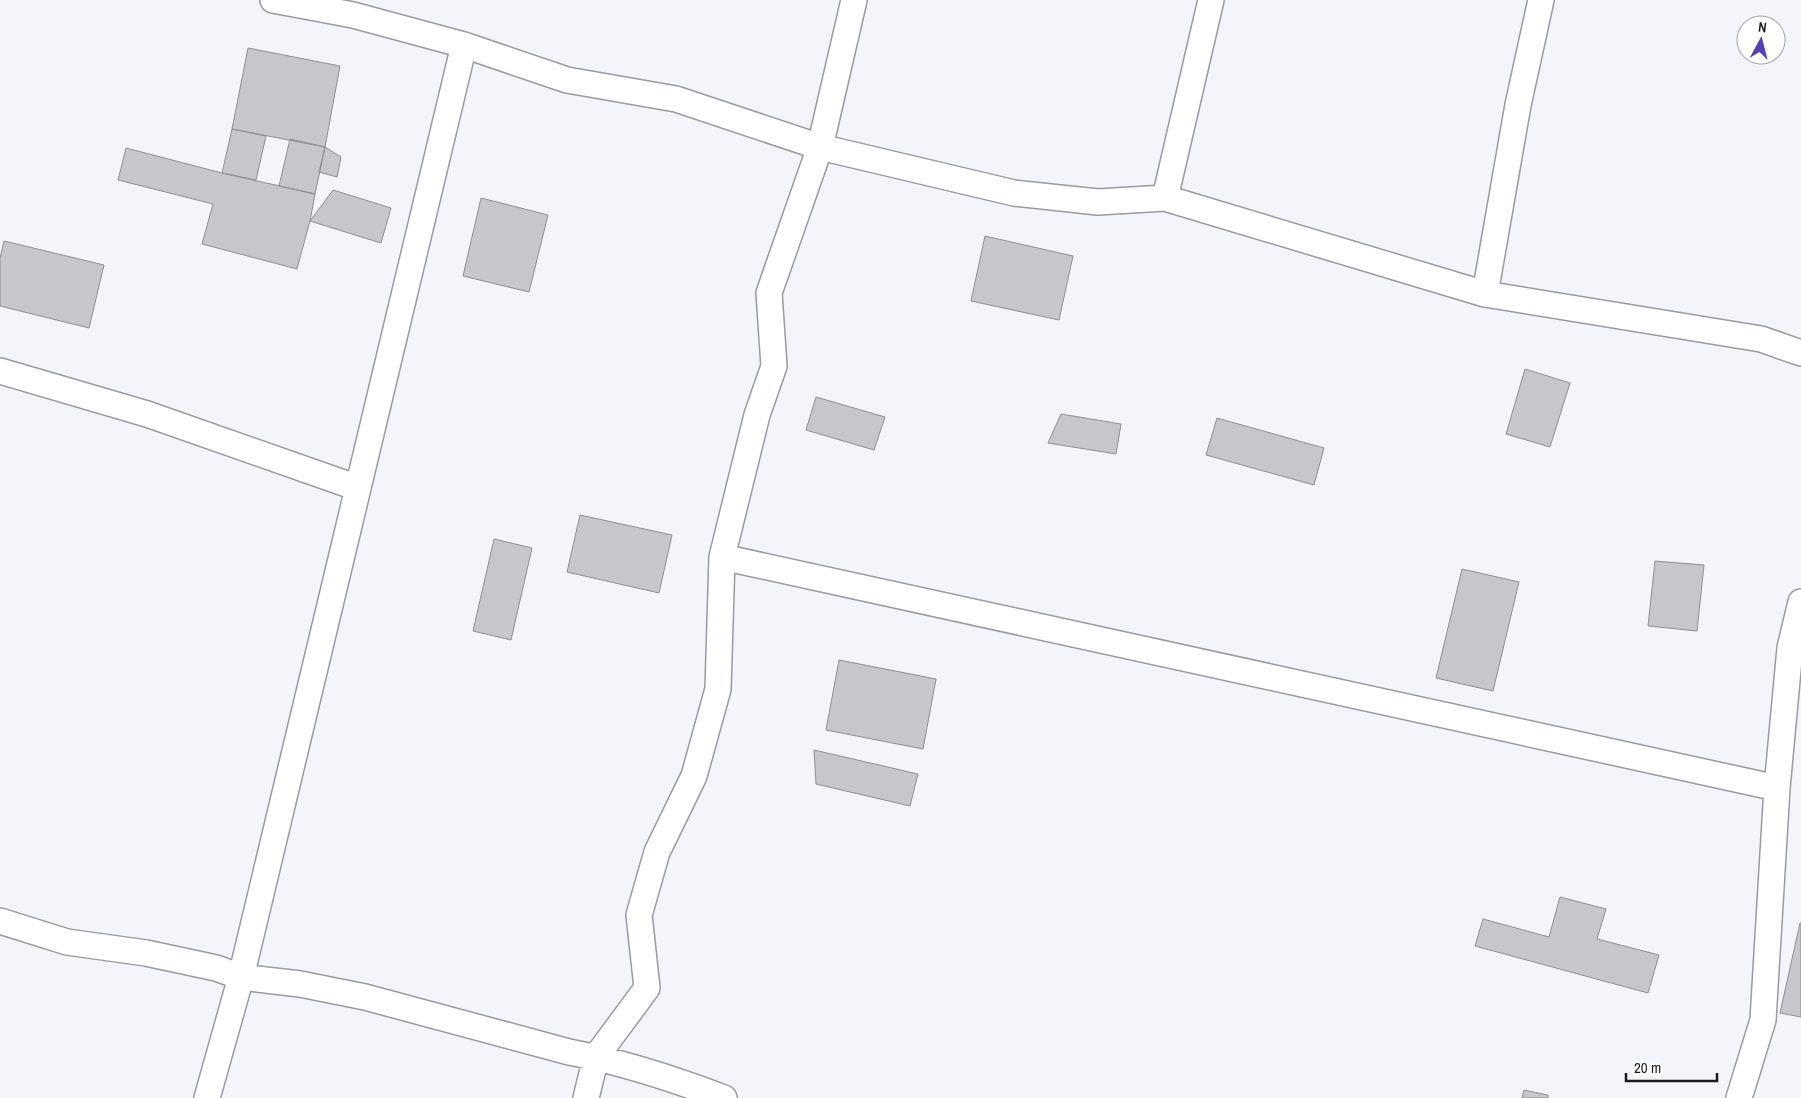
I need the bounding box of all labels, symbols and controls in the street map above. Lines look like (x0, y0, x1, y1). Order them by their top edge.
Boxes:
north arrow (1736, 15, 1786, 65)
text: N (1757, 18, 1768, 37)
scale bar (1626, 1050, 1717, 1082)
text: 20 m (1634, 1057, 1661, 1078)

